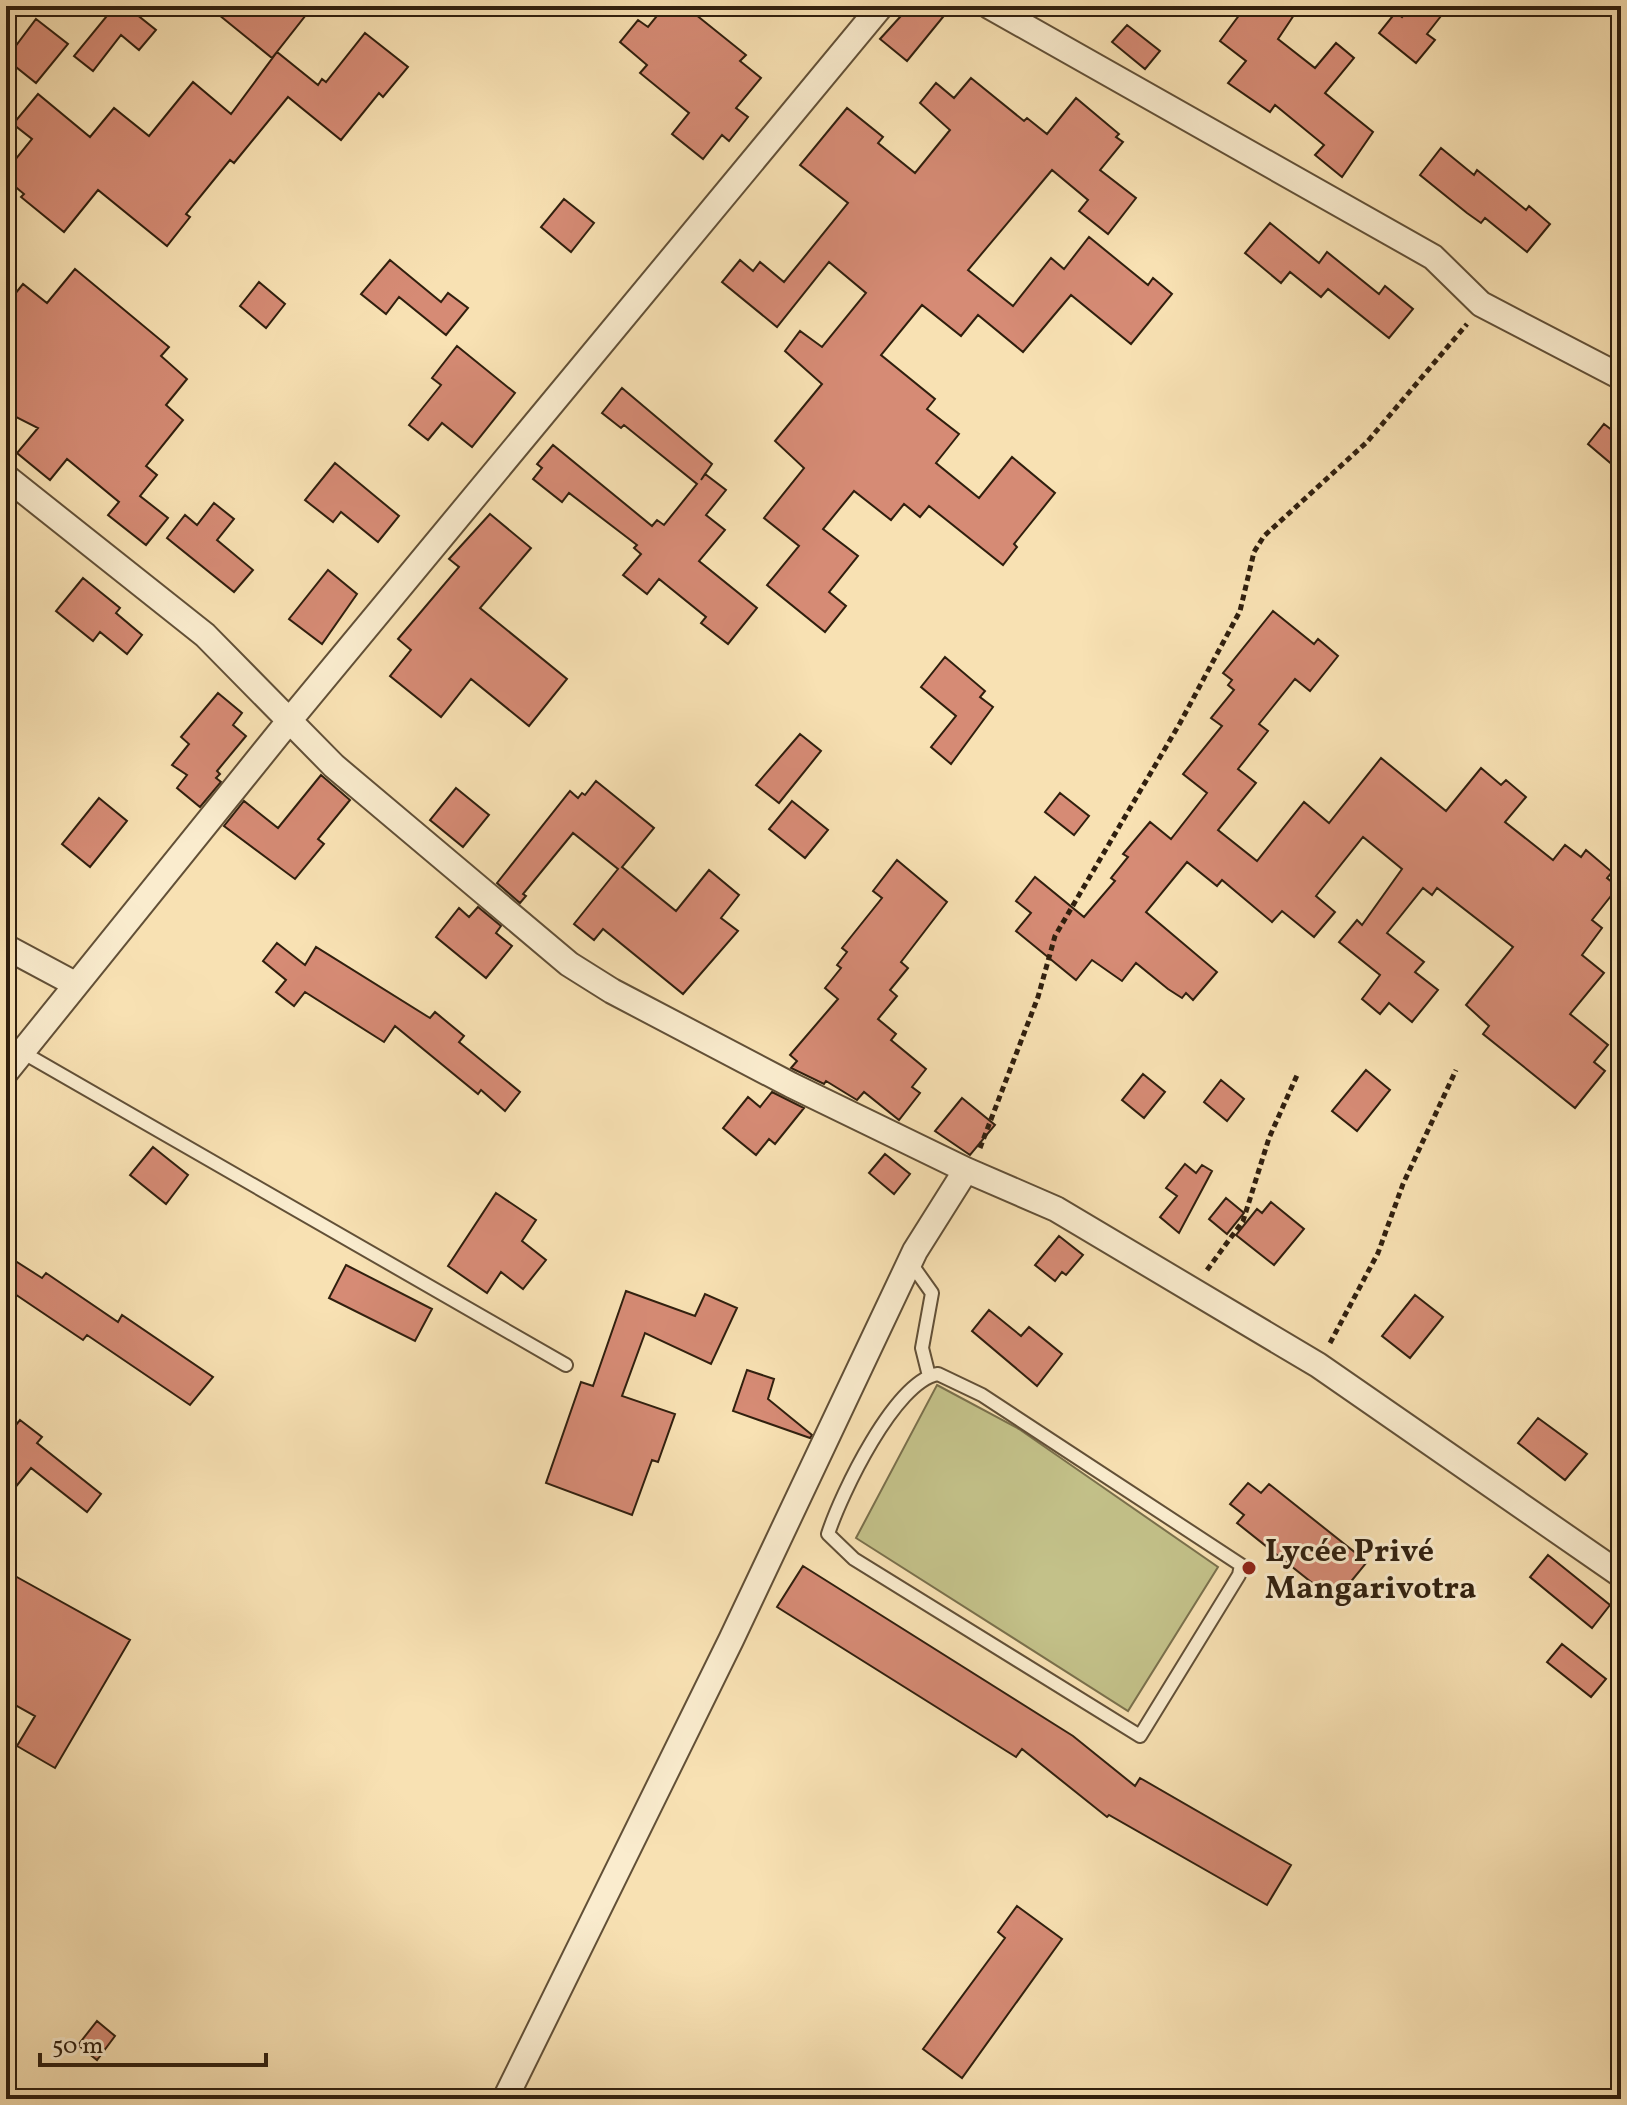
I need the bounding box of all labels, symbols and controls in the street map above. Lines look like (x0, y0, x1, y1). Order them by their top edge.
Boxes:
place label: Lycée Privé Mangarivotra (1265, 1531, 1476, 1612)
marker: Lycée Privé Mangarivotra (1240, 1559, 1258, 1577)
scale bar (40, 2017, 266, 2067)
text: 50 m (52, 2030, 104, 2064)

